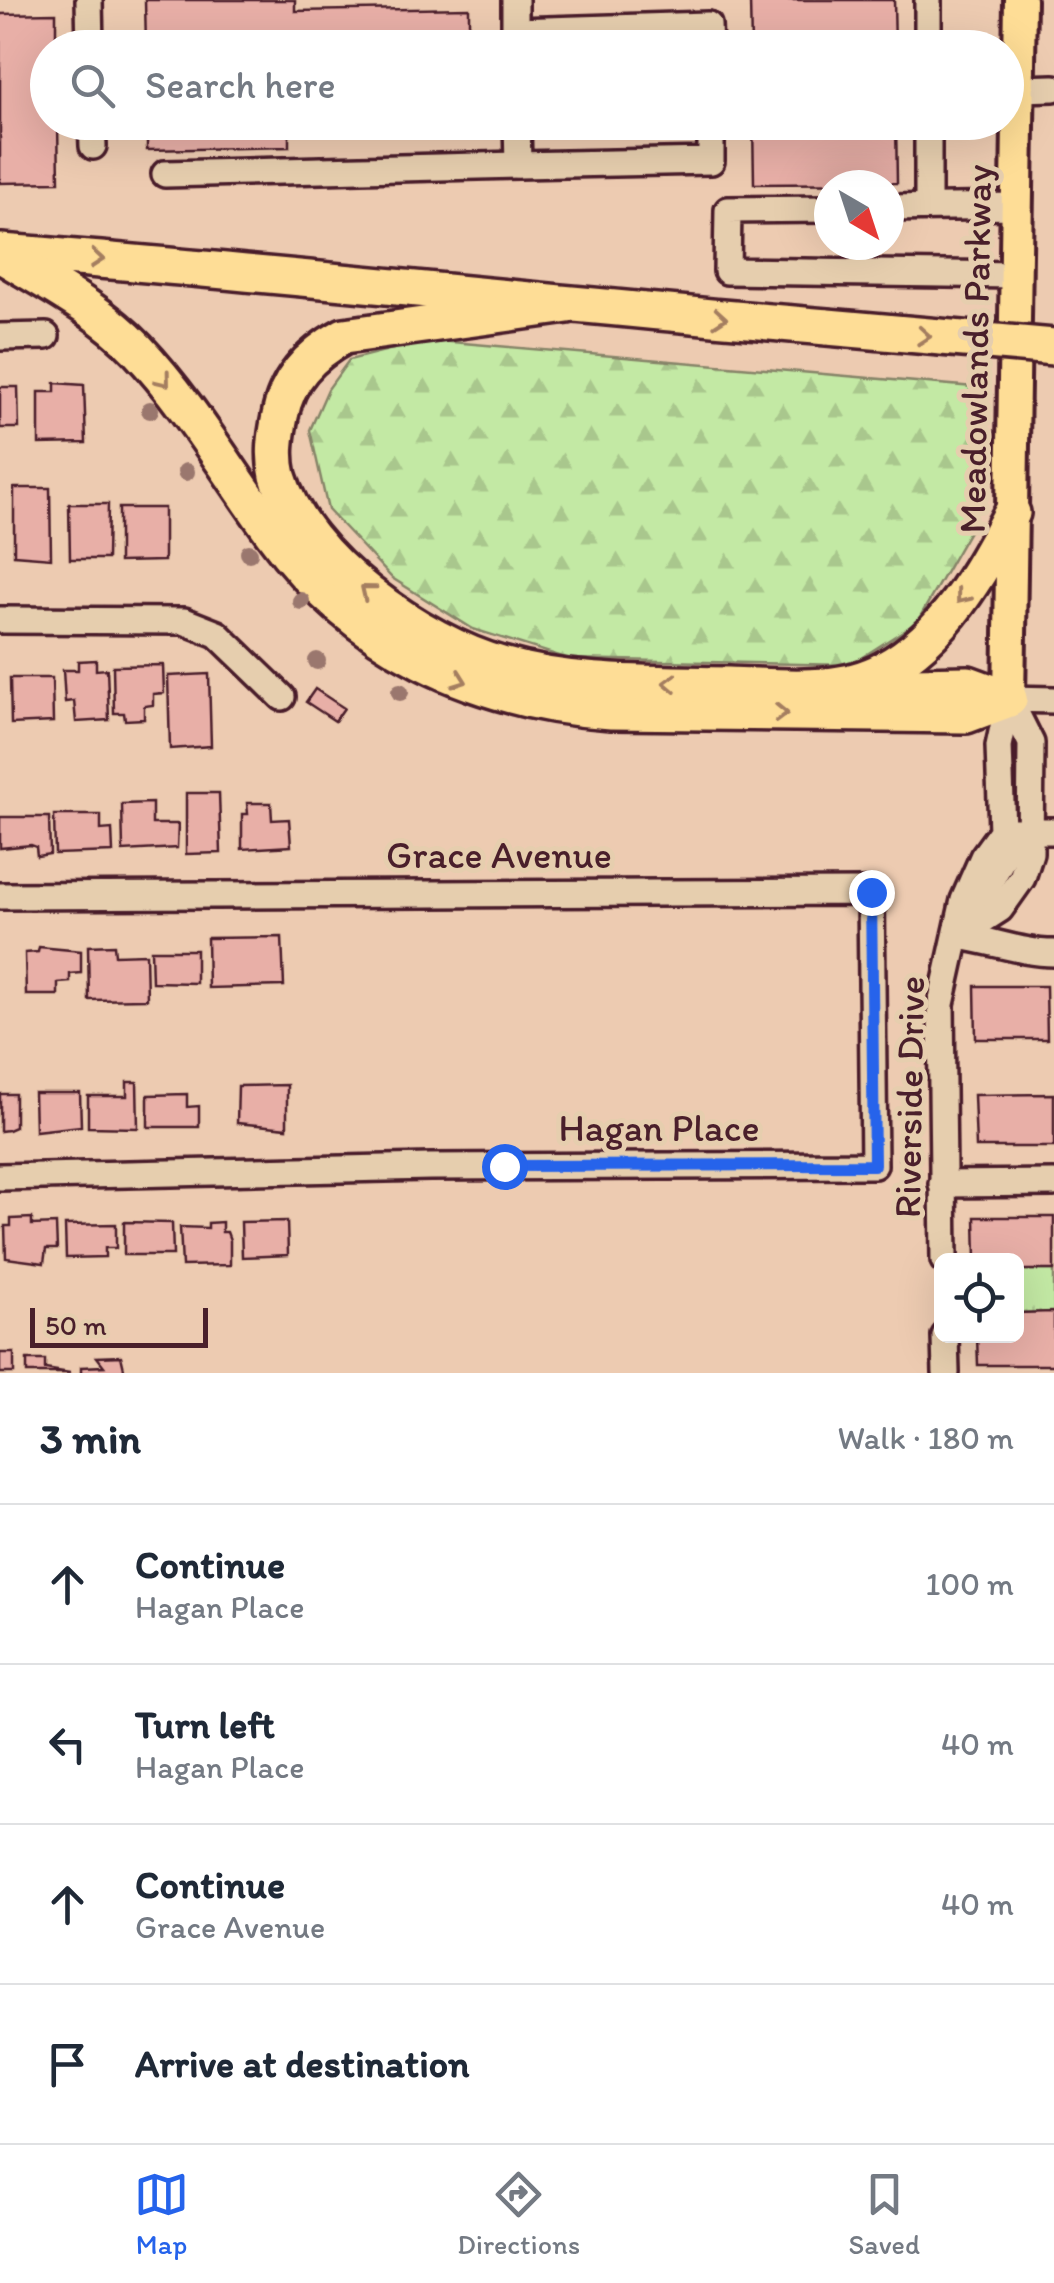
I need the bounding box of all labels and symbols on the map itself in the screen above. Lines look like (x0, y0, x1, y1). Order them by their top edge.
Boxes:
street label: Meadowlands Parkway (949, 164, 1001, 534)
north arrow (814, 170, 904, 260)
one-way arrow (90, 248, 106, 270)
one-way arrow (712, 307, 728, 329)
one-way arrow (916, 324, 932, 346)
one-way arrow (152, 369, 170, 387)
one-way arrow (360, 585, 378, 603)
one-way arrow (956, 585, 974, 603)
one-way arrow (451, 668, 468, 689)
one-way arrow (661, 673, 677, 694)
one-way arrow (774, 702, 790, 723)
street label: Grace Avenue (386, 832, 612, 878)
route end (849, 870, 895, 916)
street label: Riverside Drive (884, 976, 934, 1218)
street label: Hagan Place (558, 1105, 760, 1151)
route start (482, 1144, 528, 1190)
scale bar (30, 1303, 208, 1348)

